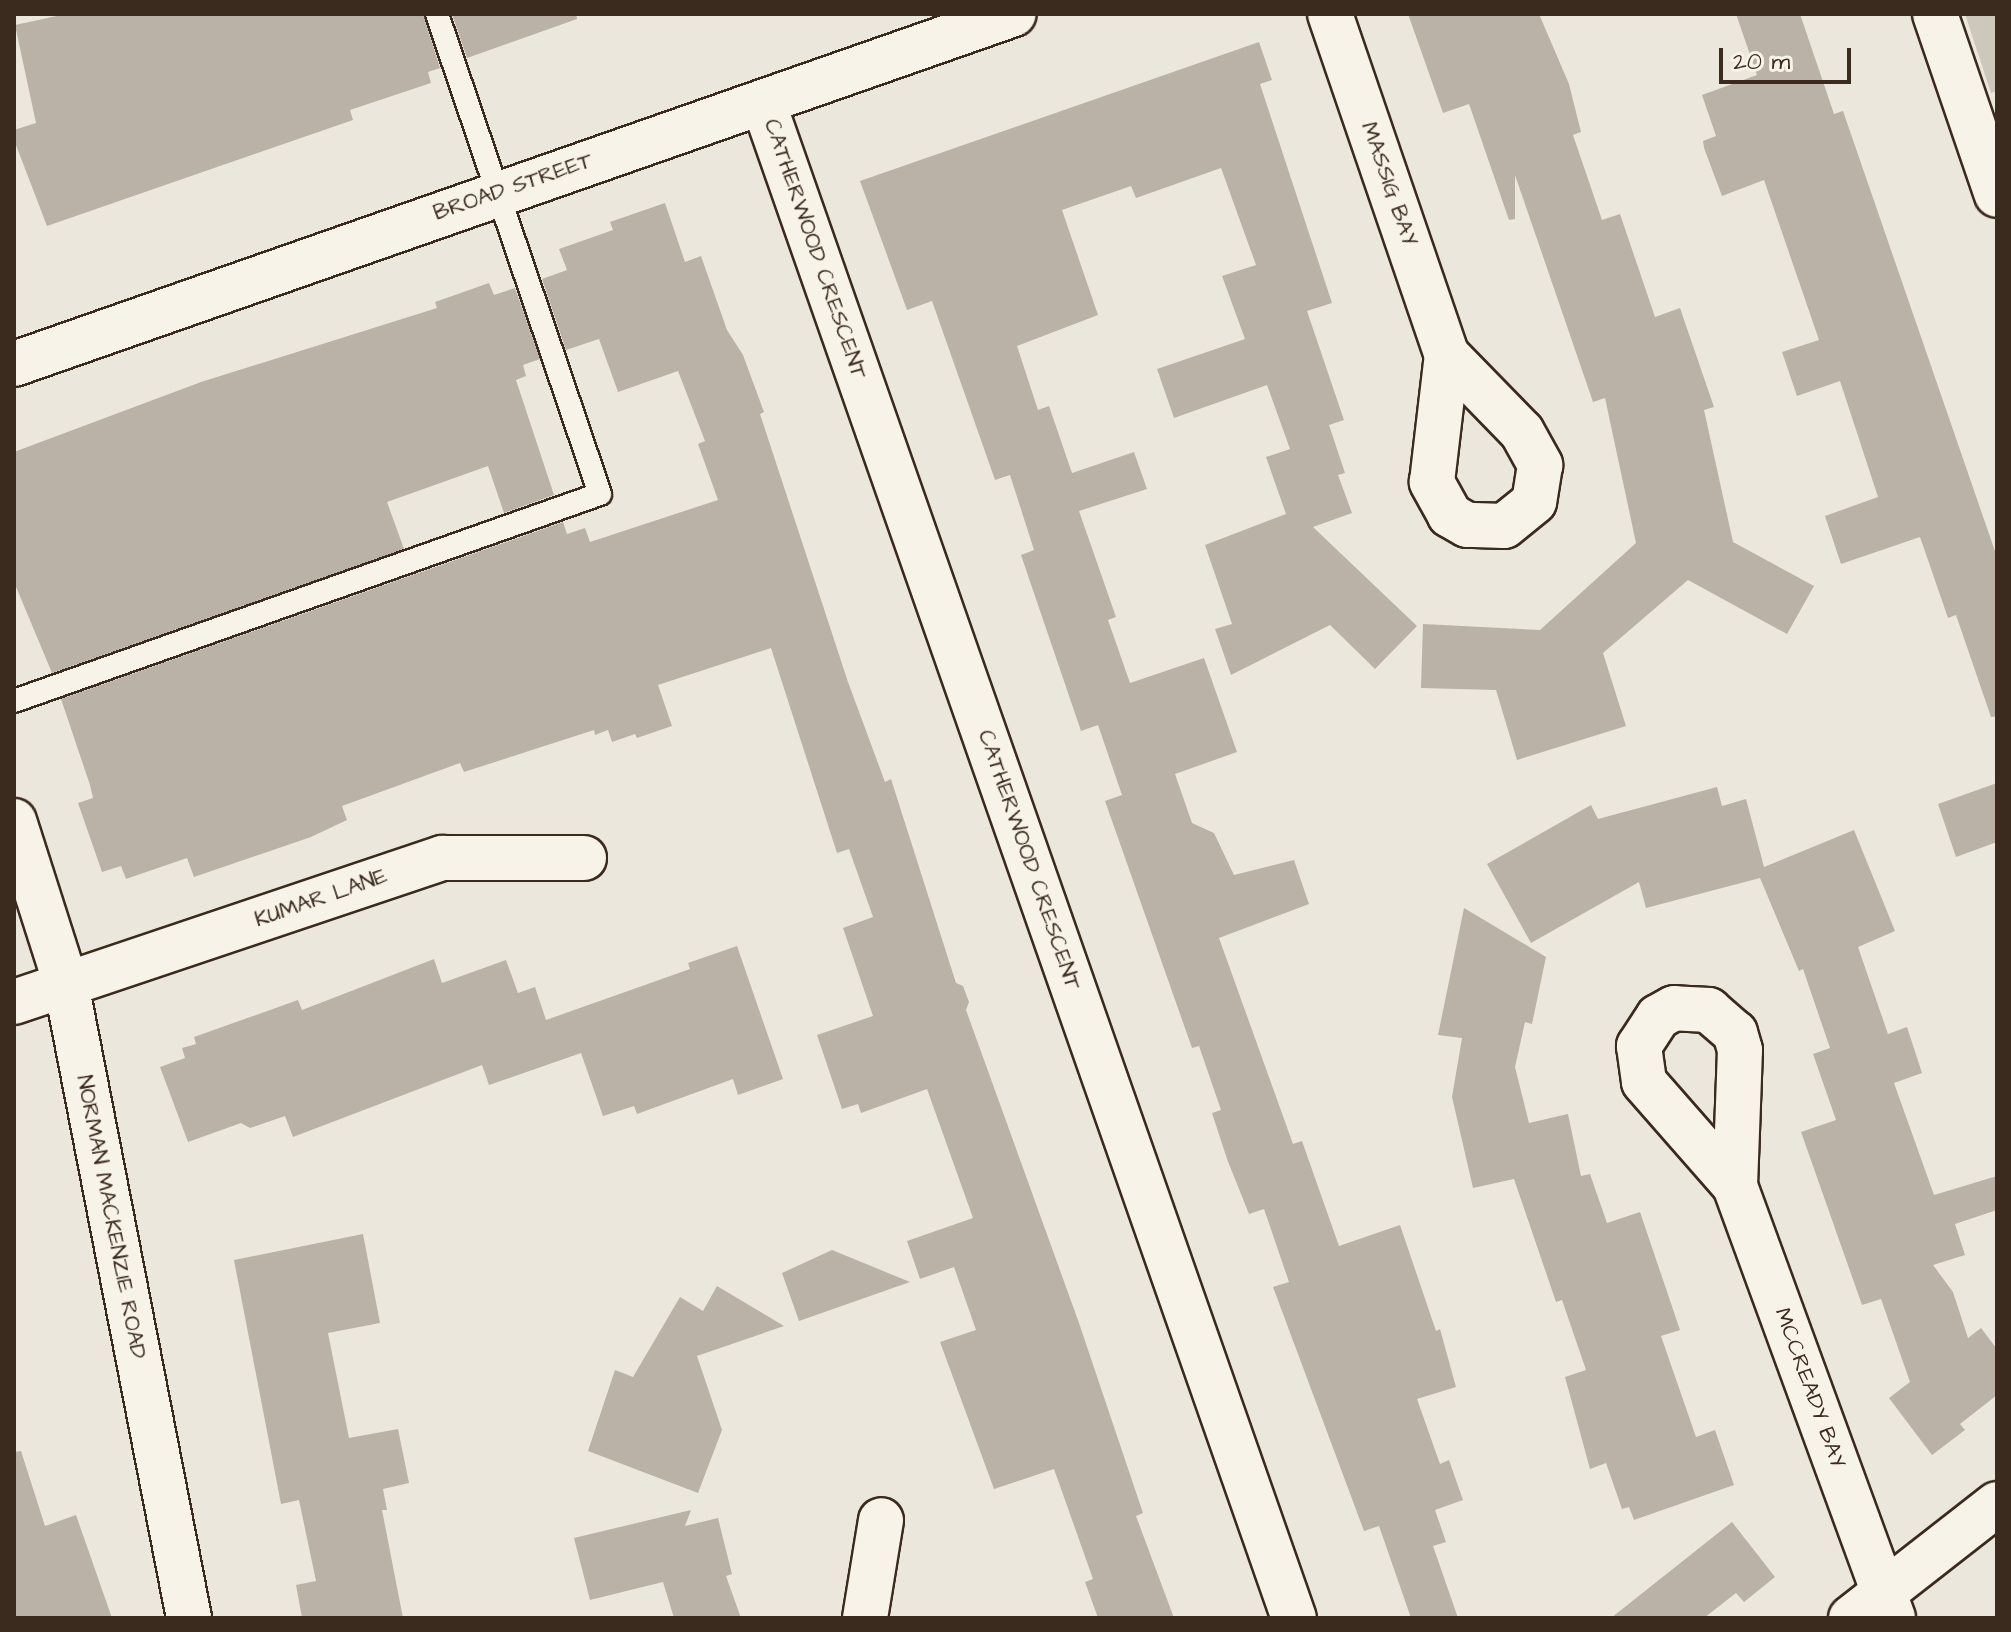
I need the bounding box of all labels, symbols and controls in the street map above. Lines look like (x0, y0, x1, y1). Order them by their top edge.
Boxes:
scale bar (1723, 32, 1855, 82)
text: 20 m (1733, 45, 1790, 79)
street label: CATHERWOOD CRESCENT (758, 116, 872, 382)
street label: MASSIG BAY (1355, 119, 1423, 249)
street label: BROAD STREET (430, 147, 596, 227)
street label: CATHERWOOD CRESCENT (972, 727, 1086, 993)
street label: KUMAR LANE (251, 863, 391, 933)
street label: NORMAN MACKENZIE ROAD (71, 1073, 151, 1361)
street label: MCCREADY BAY (1769, 1304, 1851, 1472)

